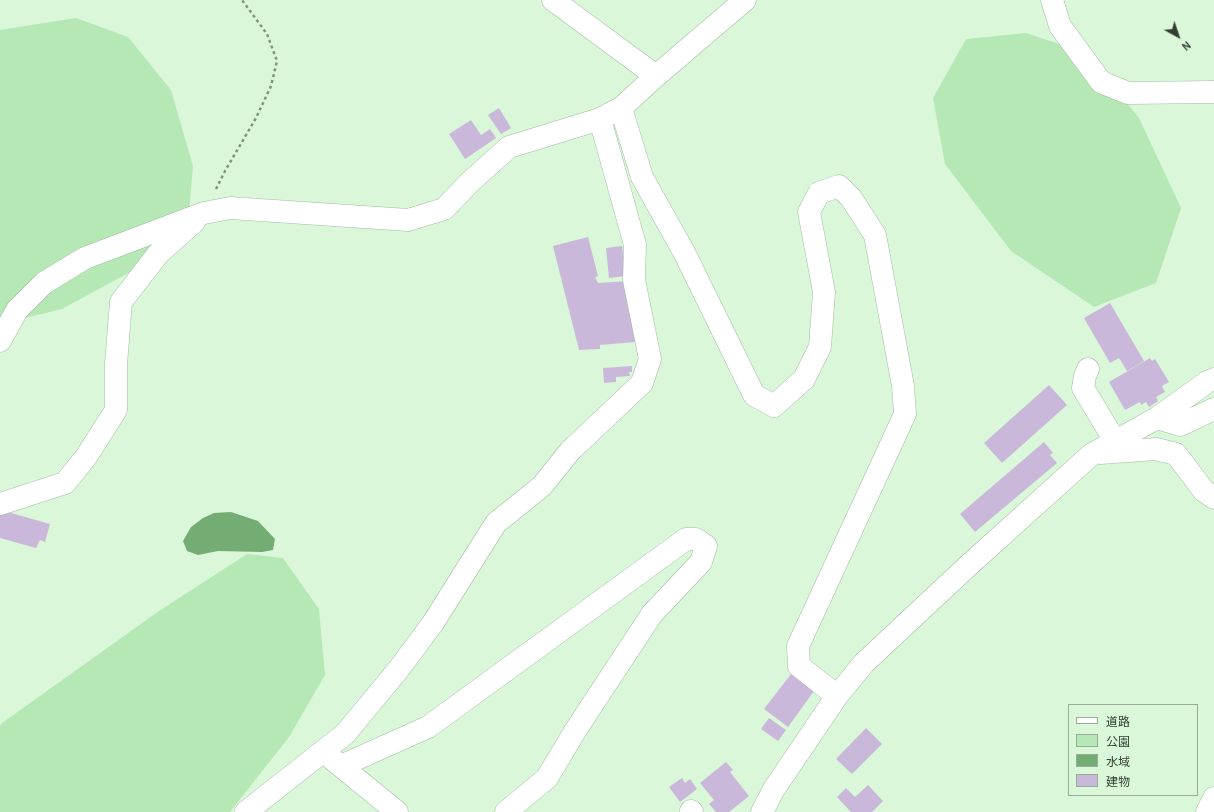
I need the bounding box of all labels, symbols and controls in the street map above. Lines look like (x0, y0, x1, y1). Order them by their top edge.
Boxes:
north arrow (1158, 16, 1198, 56)
text: N (1179, 38, 1193, 53)
legend (1068, 704, 1198, 796)
text: 道路 (1106, 715, 1130, 729)
text: 公園 (1106, 735, 1130, 749)
text: 水域 (1106, 755, 1130, 769)
text: 建物 (1106, 775, 1130, 789)

